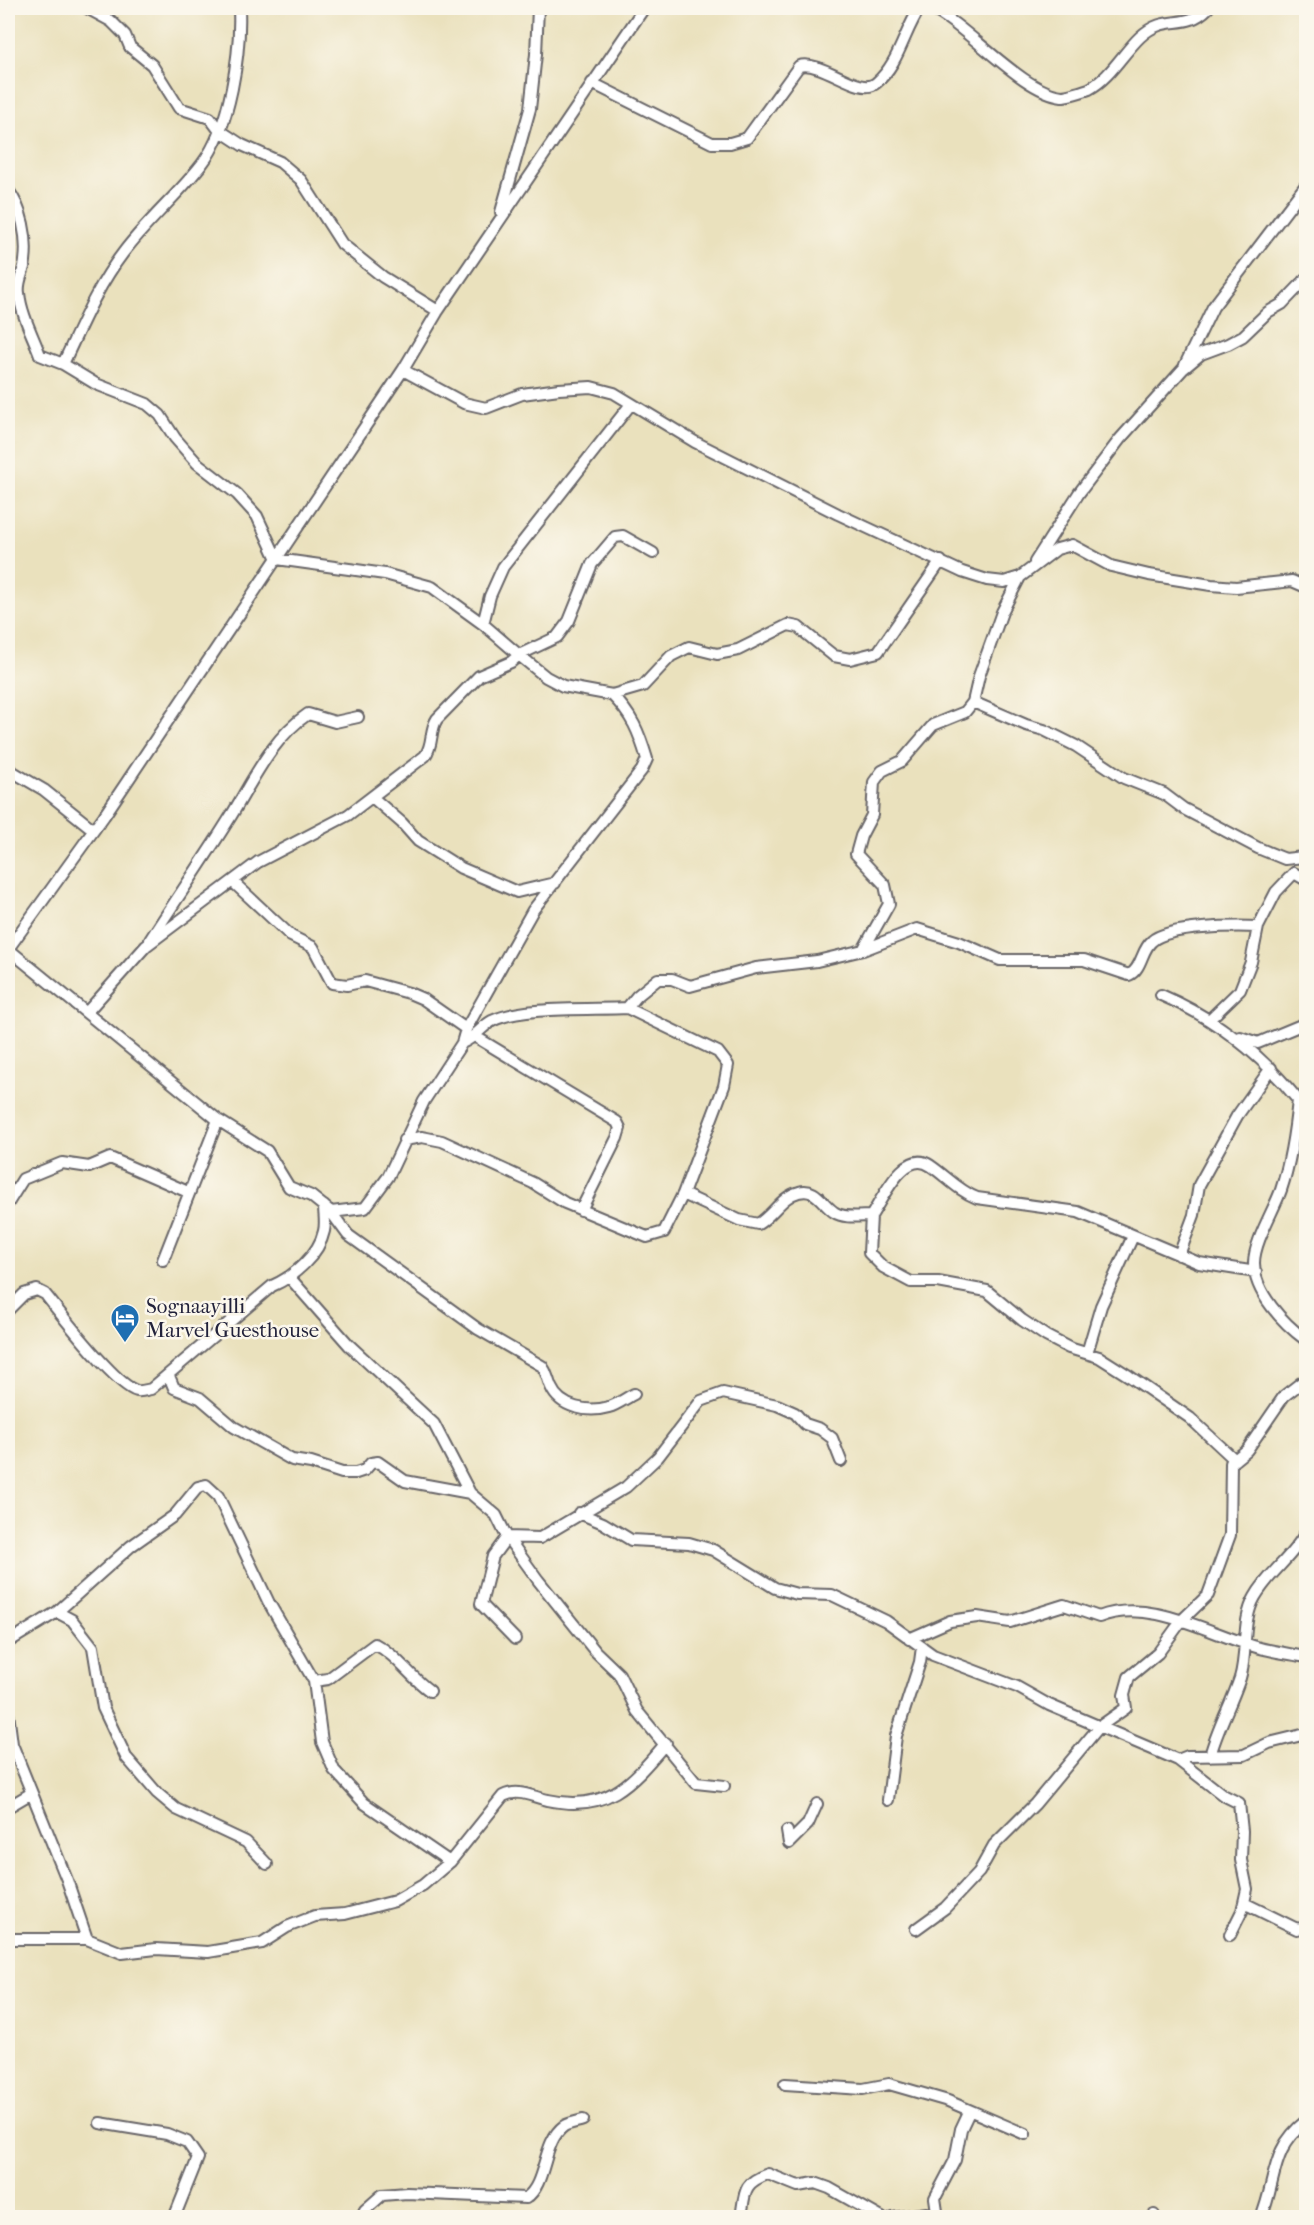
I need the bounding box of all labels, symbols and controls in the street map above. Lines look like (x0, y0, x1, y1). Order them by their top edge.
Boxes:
place label: Sognaayilli Marvel Guesthouse (146, 1294, 319, 1342)
hotel icon: Sognaayilli Marvel Guesthouse (109, 1302, 141, 1344)

